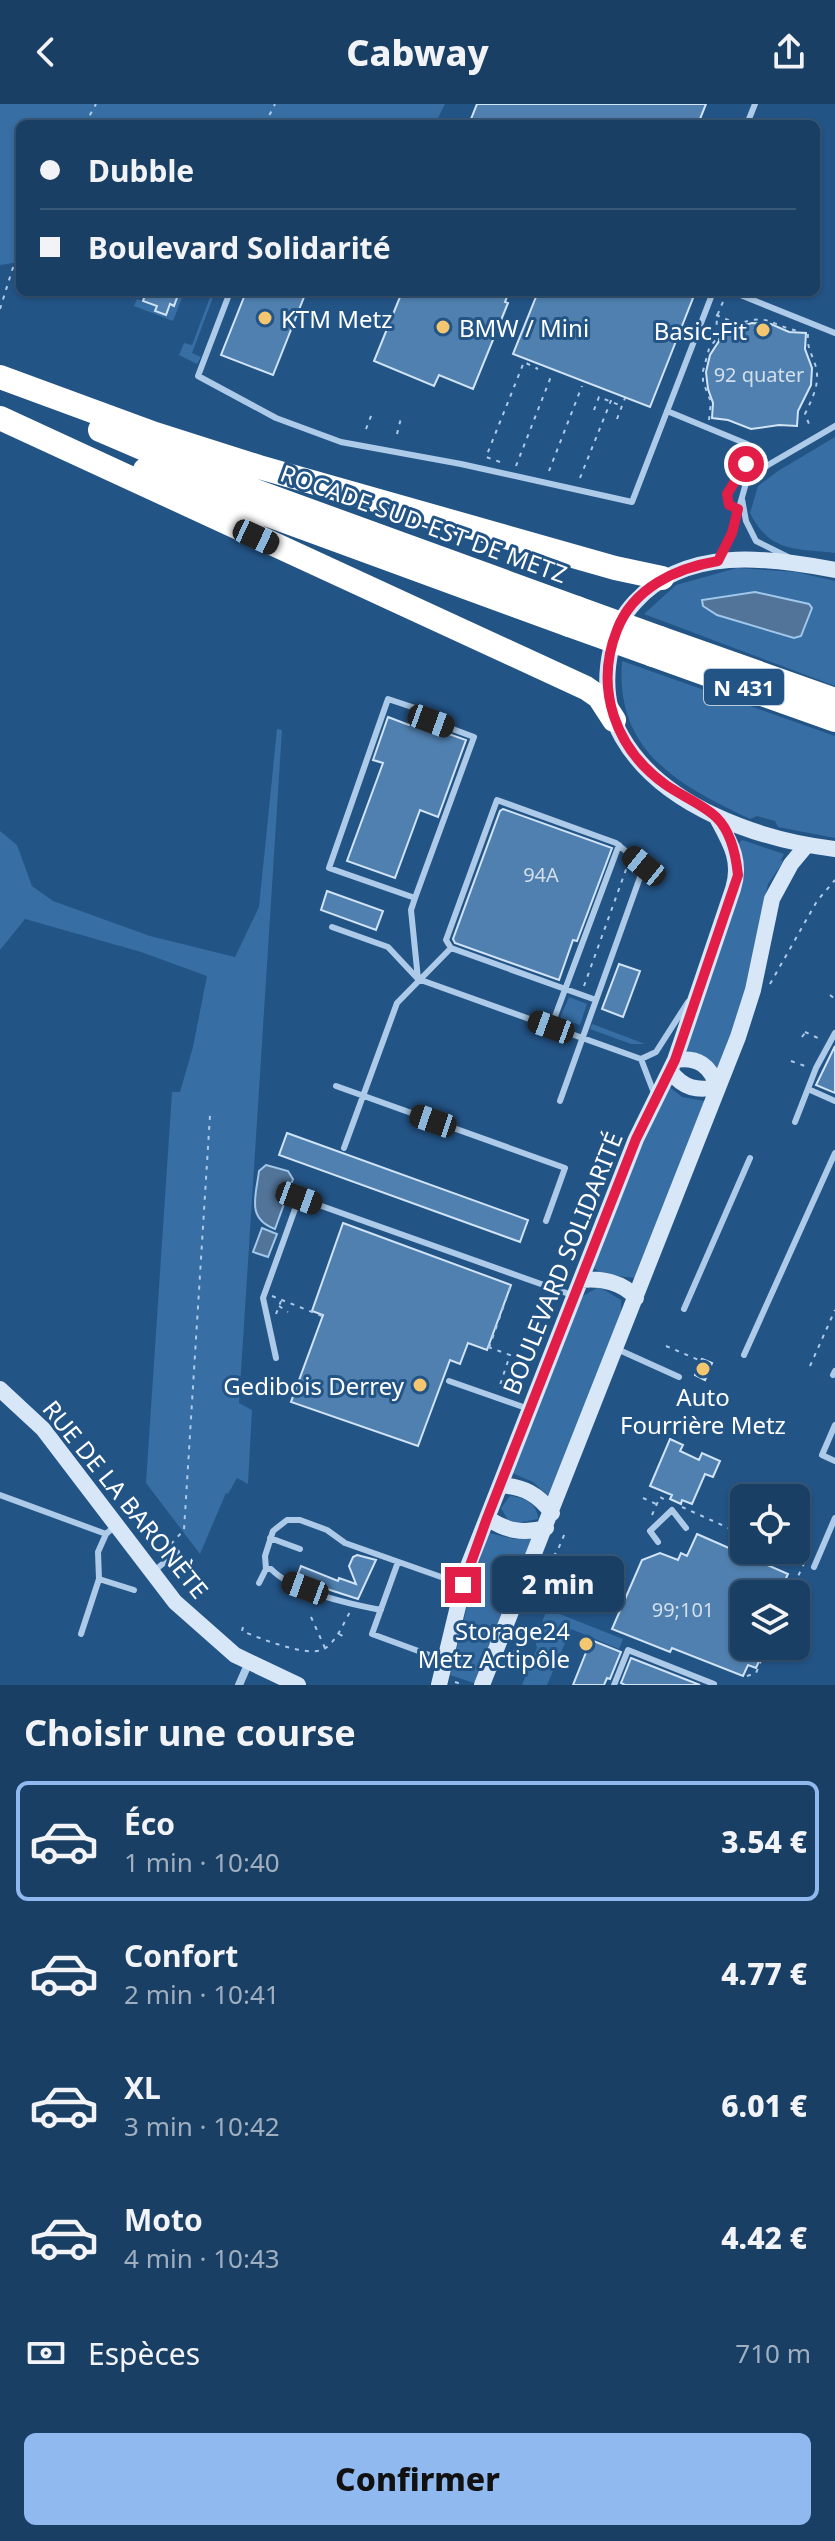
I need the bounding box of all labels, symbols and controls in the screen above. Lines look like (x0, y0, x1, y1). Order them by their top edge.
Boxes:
text: Cabway (346, 28, 489, 77)
icon: back (24, 30, 68, 74)
icon: share (767, 30, 811, 74)
text: Dubble (88, 150, 194, 191)
text: Boulevard Solidarité (88, 227, 391, 268)
place label: KTM Metz (281, 302, 392, 335)
marker: KTM Metz (256, 309, 274, 327)
place label: BMW / Mini (459, 311, 589, 344)
place label: Basic-Fit (654, 314, 747, 347)
marker: BMW / Mini (434, 318, 452, 336)
marker: Basic-Fit (754, 321, 772, 339)
house number: 92 quater (714, 361, 804, 388)
route start (728, 446, 764, 482)
street label: ROCADE SUD-EST DE METZ (276, 456, 572, 590)
car (229, 516, 283, 558)
road number: N 431 (704, 669, 784, 705)
car (404, 702, 458, 740)
car (618, 842, 670, 890)
house number: 94A (523, 861, 559, 888)
car (524, 1008, 578, 1046)
car (406, 1102, 460, 1140)
street label: BOULEVARD SOLIDARITÉ (494, 1127, 630, 1399)
car (272, 1179, 326, 1217)
marker: Auto Fourrière Metz (694, 1360, 712, 1378)
place label: Gedibois Derrey (223, 1369, 405, 1402)
marker: Gedibois Derrey (411, 1376, 429, 1394)
place label: Auto Fourrière Metz (620, 1380, 786, 1441)
street label: RUE DE LA BARONÈTE (36, 1393, 216, 1605)
map controls (730, 1484, 810, 1660)
button: locate (730, 1484, 810, 1564)
callout: 2 min (491, 1557, 623, 1613)
text: 2 min (522, 1566, 594, 1602)
route end (445, 1567, 481, 1603)
car (278, 1569, 332, 1607)
button: layers (730, 1580, 810, 1660)
house number: 99;101 (652, 1596, 714, 1623)
place label: Storage24 Metz Actipôle (418, 1614, 570, 1675)
marker: Storage24 Metz Actipôle (577, 1635, 595, 1653)
text: Choisir une course (24, 1708, 356, 1757)
text: Éco (124, 1803, 175, 1844)
icon: car (28, 1805, 100, 1877)
text: 3.54 € (721, 1821, 807, 1862)
text: 1 min · 10:40 (124, 1844, 280, 1880)
text: Confort (124, 1935, 238, 1976)
icon: car (28, 1937, 100, 2009)
text: 4.77 € (721, 1953, 807, 1994)
text: 2 min · 10:41 (124, 1976, 280, 2012)
text: XL (124, 2067, 161, 2108)
icon: car (28, 2069, 100, 2141)
text: 6.01 € (721, 2085, 807, 2126)
text: 3 min · 10:42 (124, 2108, 280, 2144)
text: Moto (124, 2199, 203, 2240)
icon: car (28, 2201, 100, 2273)
text: 4.42 € (721, 2217, 807, 2258)
text: 4 min · 10:43 (124, 2240, 280, 2276)
icon: cash (24, 2331, 68, 2375)
text: Espèces (88, 2333, 200, 2374)
text: 710 m (735, 2335, 811, 2371)
button: Confirmer (24, 2433, 811, 2525)

